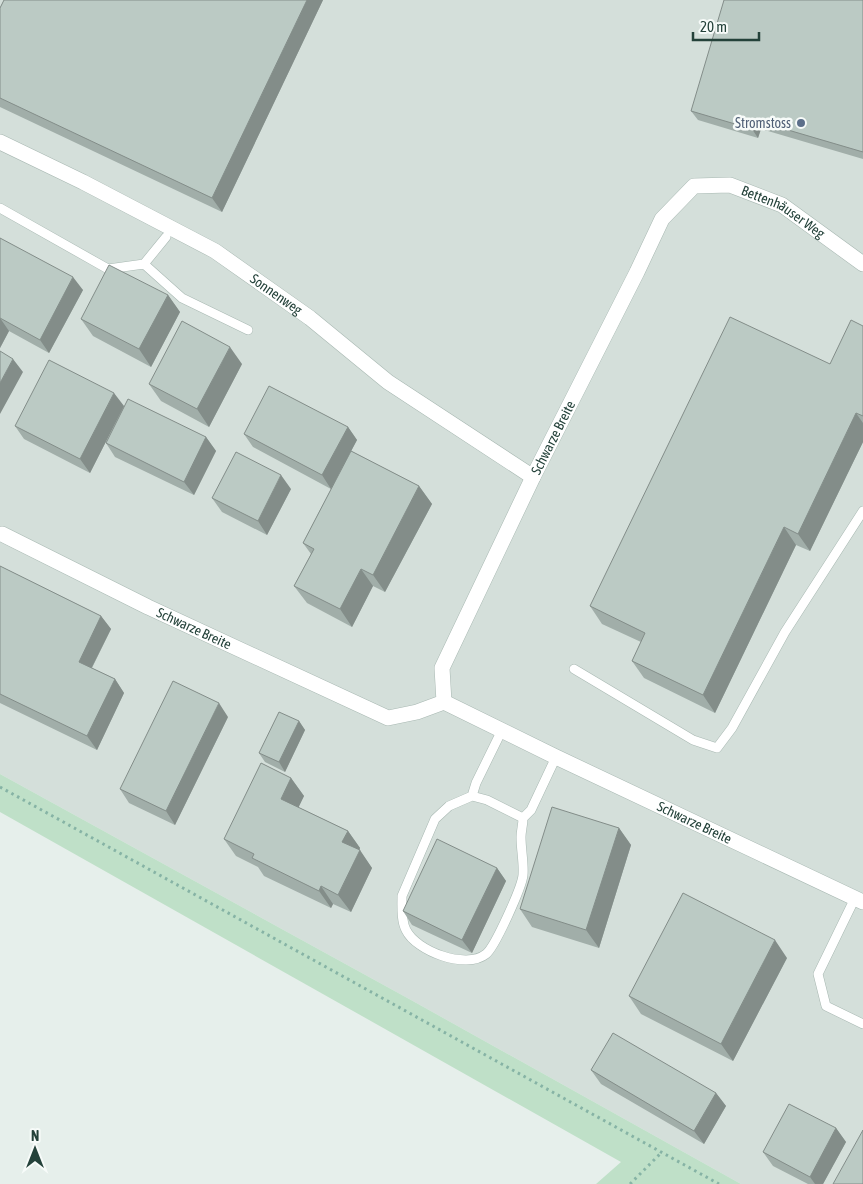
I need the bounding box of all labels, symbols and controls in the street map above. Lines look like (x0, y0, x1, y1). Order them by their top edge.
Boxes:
scale bar (693, 10, 759, 42)
text: 20 m (700, 18, 727, 35)
place label: Stromstoss (735, 115, 791, 131)
marker: Stromstoss (795, 117, 807, 129)
street label: Bettenhäuser Weg (739, 182, 828, 241)
street label: Sonnenweg (247, 270, 305, 318)
street label: Schwarze Breite (528, 398, 578, 477)
street label: Schwarze Breite (154, 604, 234, 652)
street label: Schwarze Breite (655, 798, 734, 847)
north arrow (10, 1124, 60, 1174)
text: N (31, 1128, 39, 1144)

